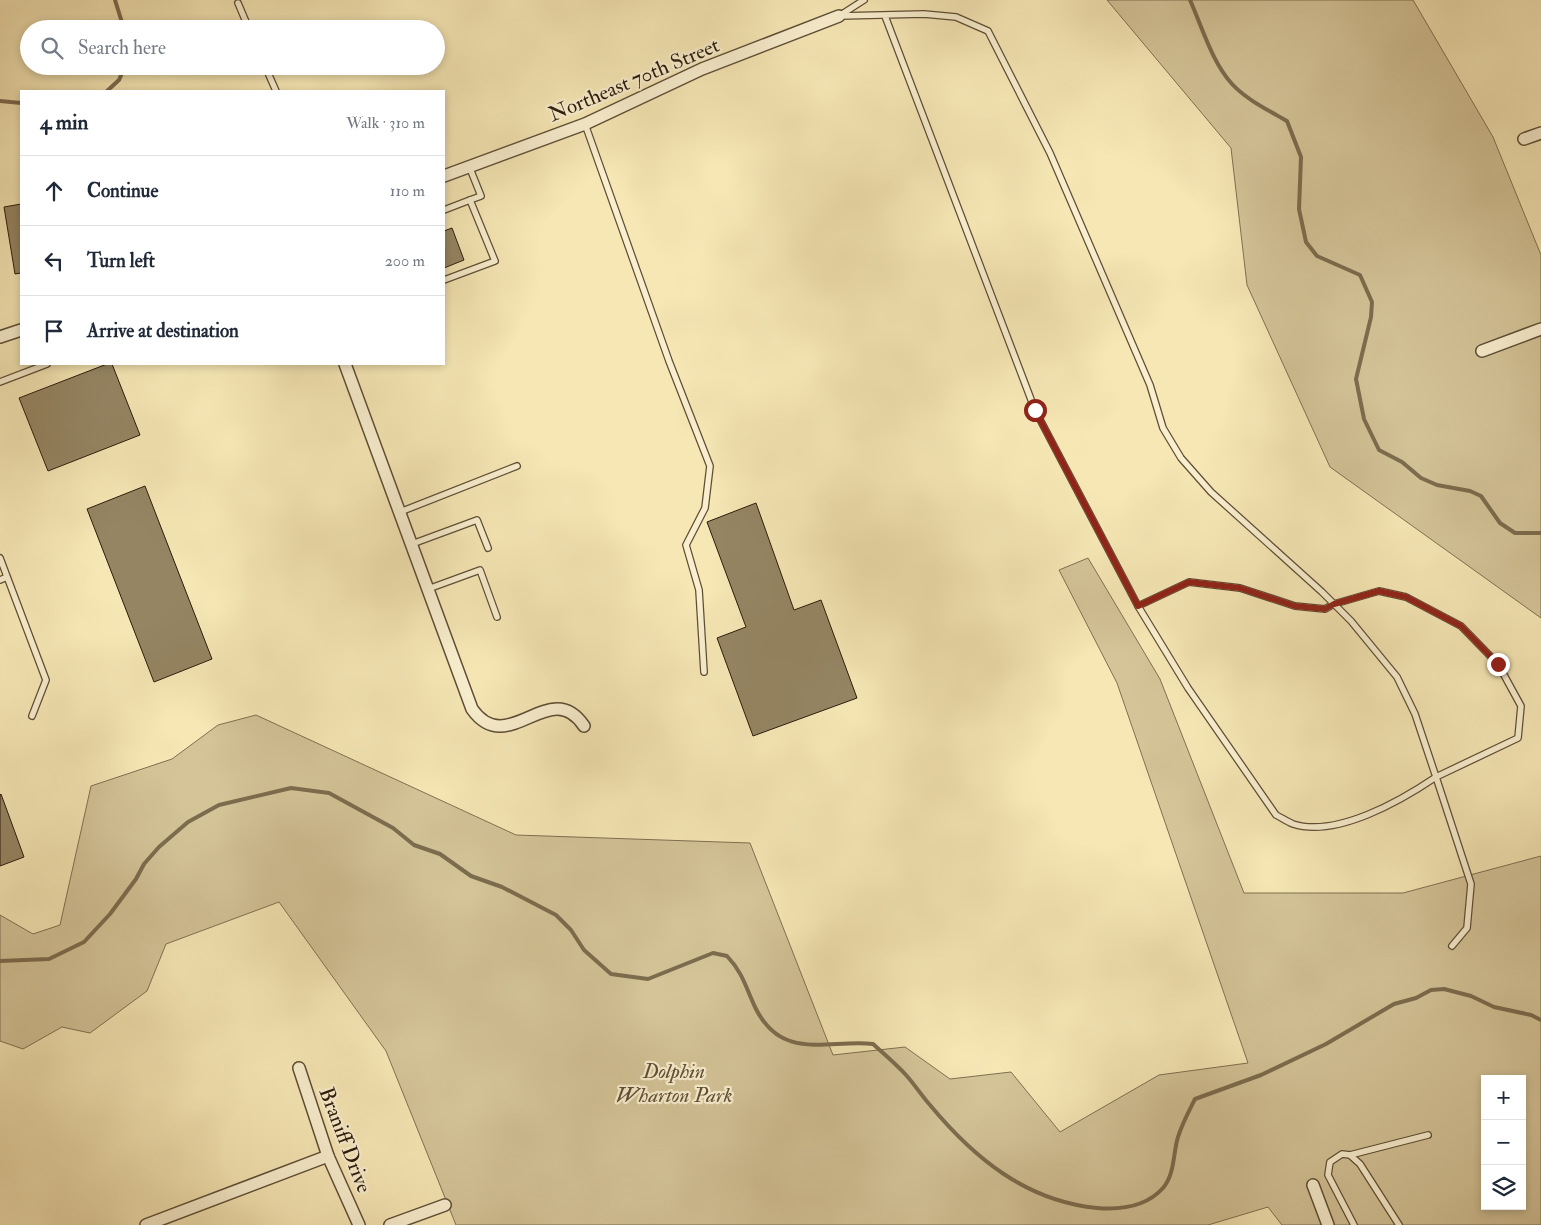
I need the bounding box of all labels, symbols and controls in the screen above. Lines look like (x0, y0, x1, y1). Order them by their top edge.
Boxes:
search box (20, 20, 445, 75)
street label: Northeast 70th Street (544, 32, 724, 128)
icon: search (38, 34, 66, 62)
text: Search here (78, 36, 166, 60)
text: 4 min (40, 109, 88, 136)
text: Walk · 310 m (346, 113, 425, 133)
icon: ahead (40, 177, 68, 205)
text: Continue (87, 179, 158, 203)
text: 110 m (390, 181, 425, 201)
icon: left (40, 247, 68, 275)
text: Turn left (87, 249, 155, 273)
text: 200 m (385, 251, 425, 271)
icon: arrive (40, 317, 68, 345)
text: Arrive at destination (87, 319, 239, 343)
route start (1024, 399, 1047, 422)
route end (1487, 653, 1510, 676)
park label: Dolphin Wharton Park (615, 1058, 733, 1109)
map controls (1481, 1075, 1526, 1210)
button: + (1481, 1075, 1526, 1120)
street label: Braniff Drive (313, 1083, 378, 1197)
button: − (1481, 1120, 1526, 1165)
button: layers (1481, 1165, 1526, 1210)

